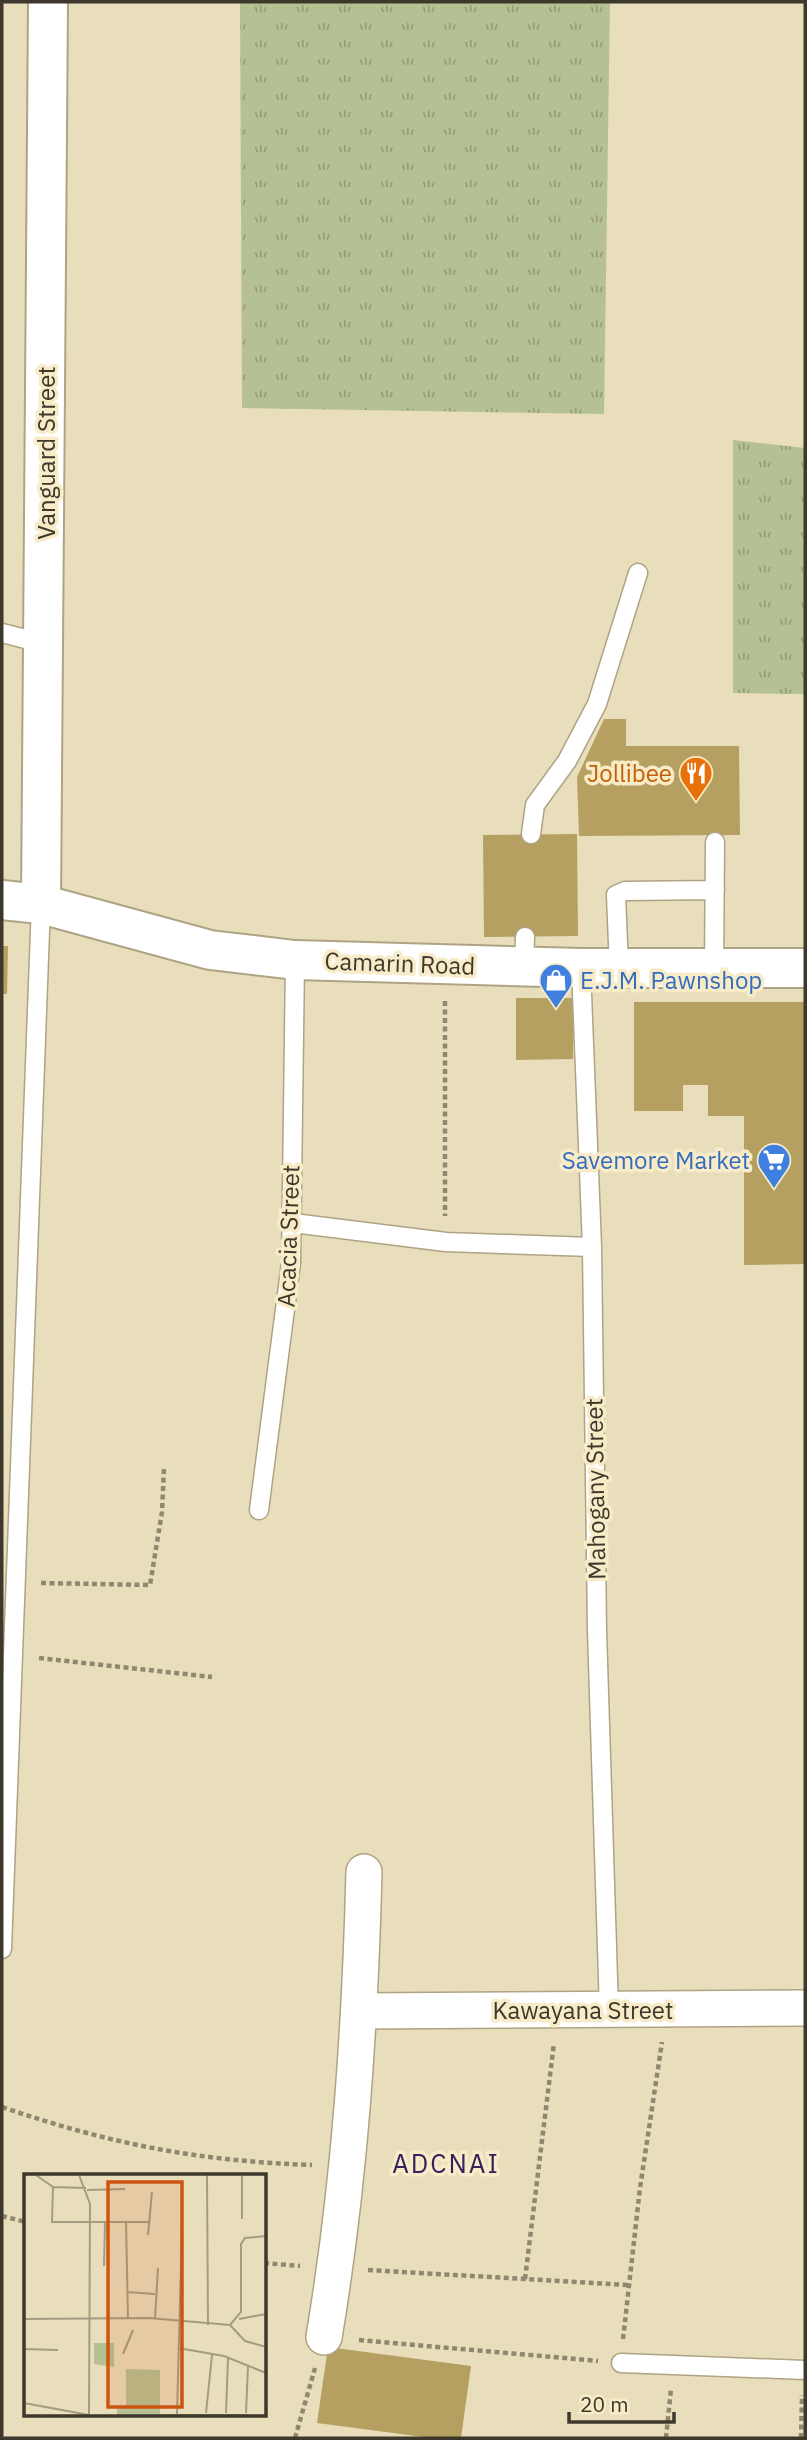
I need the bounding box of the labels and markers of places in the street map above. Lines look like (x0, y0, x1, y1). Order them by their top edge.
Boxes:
restaurant icon: Jollibee (677, 754, 715, 803)
place label: Jollibee (587, 757, 672, 789)
shop icon: E.J.M. Pawnshop (537, 961, 575, 1010)
place label: E.J.M. Pawnshop (580, 964, 762, 996)
supermarket icon: Savemore Market (755, 1141, 793, 1190)
place label: Savemore Market (562, 1144, 750, 1176)

